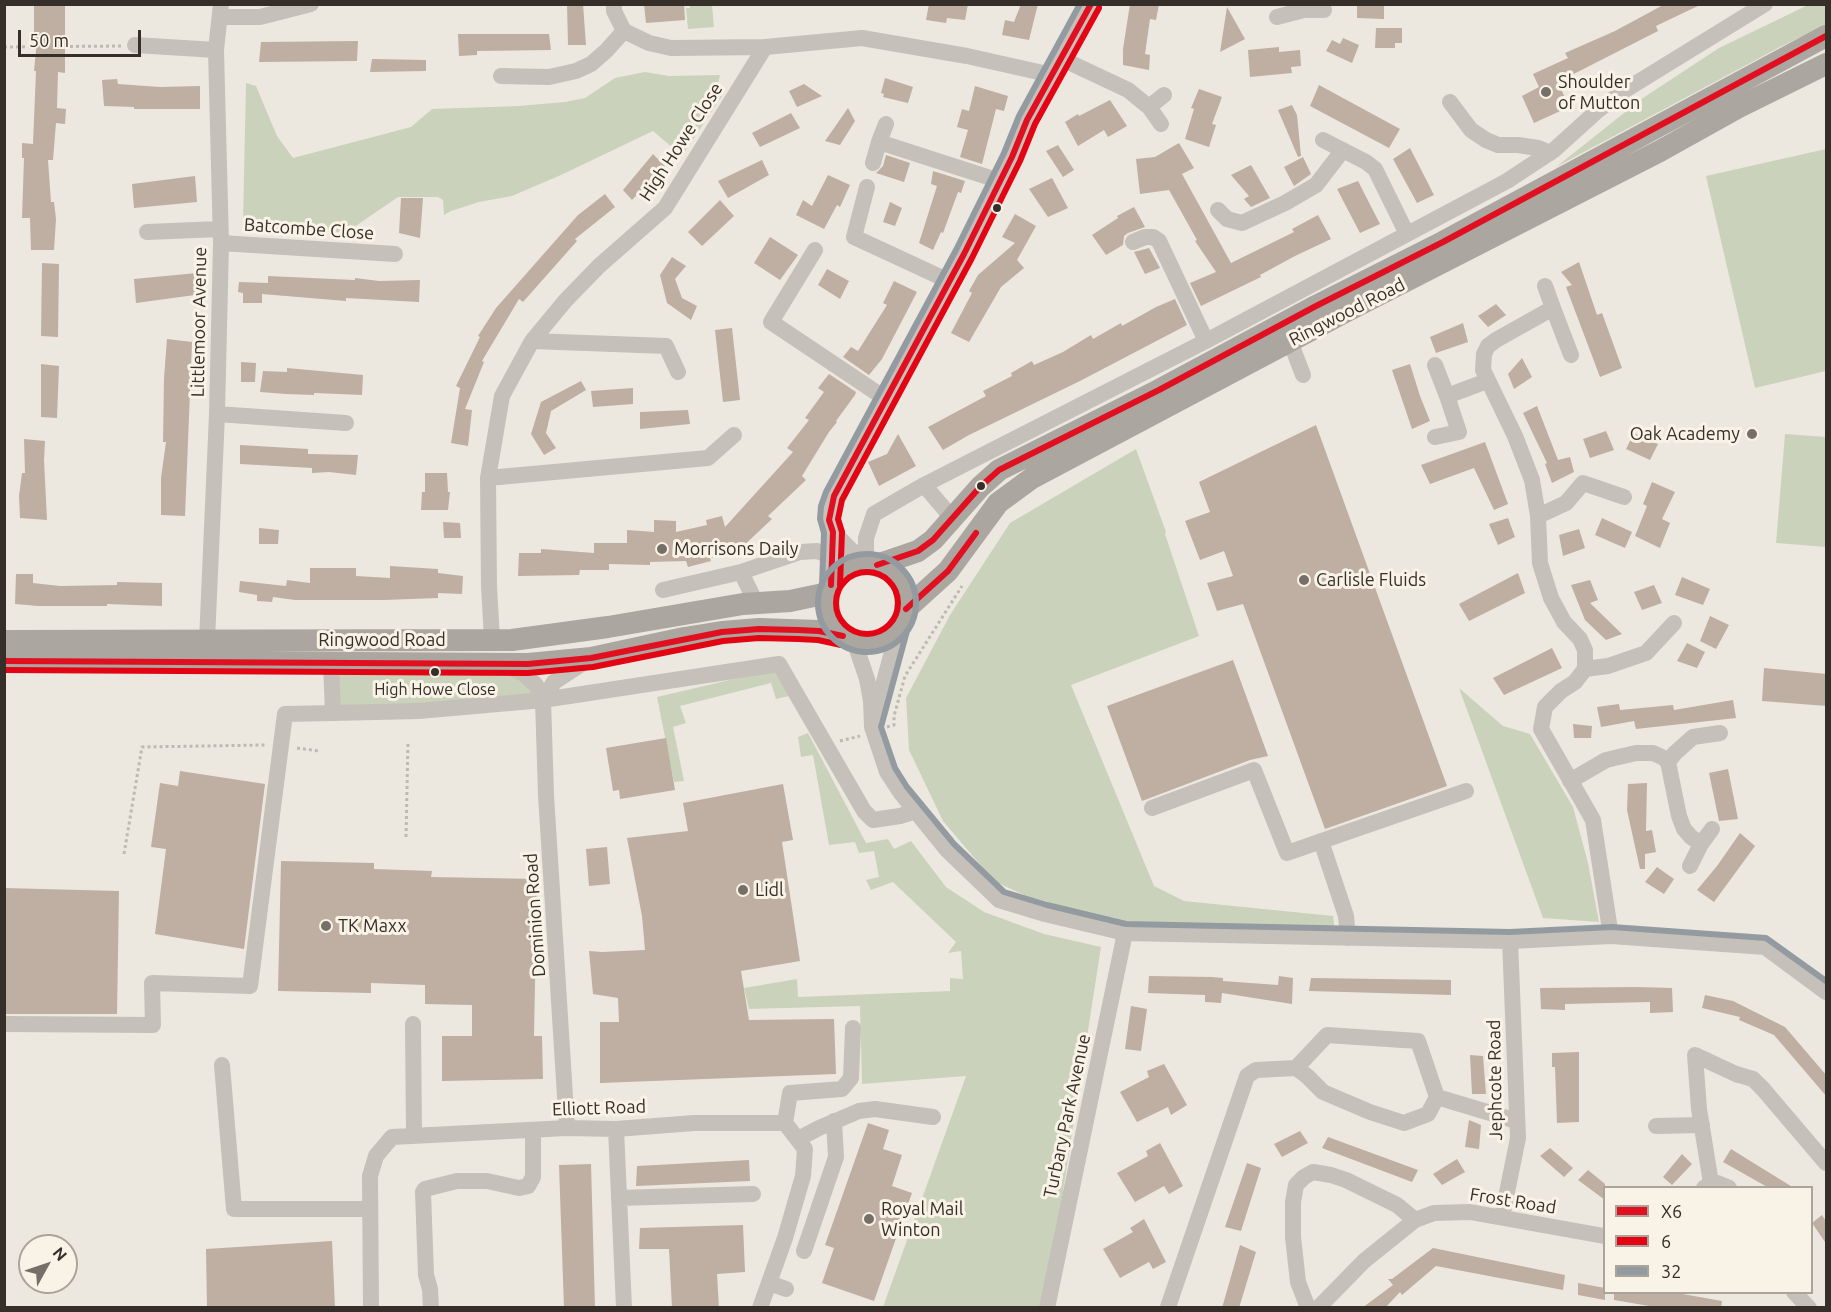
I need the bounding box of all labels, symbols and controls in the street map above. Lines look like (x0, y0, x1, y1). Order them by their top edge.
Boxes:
scale bar (21, 18, 144, 56)
text: 50 m (29, 30, 69, 50)
place label: Shoulder of Mutton (1558, 71, 1640, 113)
street label: High Howe Close (635, 79, 727, 205)
marker: Shoulder of Mutton (1539, 85, 1553, 99)
unlabelled marker (991, 202, 1003, 214)
street label: Batcombe Close (243, 214, 375, 244)
street label: Littlemoor Avenue (187, 247, 211, 397)
street label: Ringwood Road (1285, 273, 1409, 351)
place label: Oak Academy (1630, 423, 1740, 445)
marker: Oak Academy (1745, 427, 1759, 441)
unlabelled marker (975, 480, 987, 492)
place label: Morrisons Daily (674, 538, 798, 560)
marker: Morrisons Daily (655, 542, 669, 556)
place label: Carlisle Fluids (1316, 569, 1426, 591)
marker: Carlisle Fluids (1297, 573, 1311, 587)
street label: Ringwood Road (318, 629, 446, 651)
marker: High Howe Close (429, 666, 441, 678)
place label: High Howe Close (374, 680, 496, 700)
street label: Dominion Road (520, 852, 550, 978)
place label: Lidl (755, 879, 784, 901)
marker: Lidl (736, 883, 750, 897)
place label: TK Maxx (338, 915, 407, 937)
marker: TK Maxx (319, 919, 333, 933)
street label: Jephcote Road (1483, 1019, 1507, 1141)
street label: Turbary Park Avenue (1039, 1032, 1095, 1200)
street label: Elliott Road (552, 1096, 646, 1120)
street label: Frost Road (1468, 1184, 1558, 1218)
legend (1603, 1186, 1813, 1294)
place label: Royal Mail Winton (881, 1198, 963, 1240)
text: X6 (1661, 1201, 1682, 1221)
marker: Royal Mail Winton (862, 1212, 876, 1226)
text: 6 (1661, 1231, 1671, 1251)
north arrow (18, 1234, 78, 1294)
text: N (50, 1243, 71, 1264)
text: 32 (1661, 1261, 1681, 1281)

